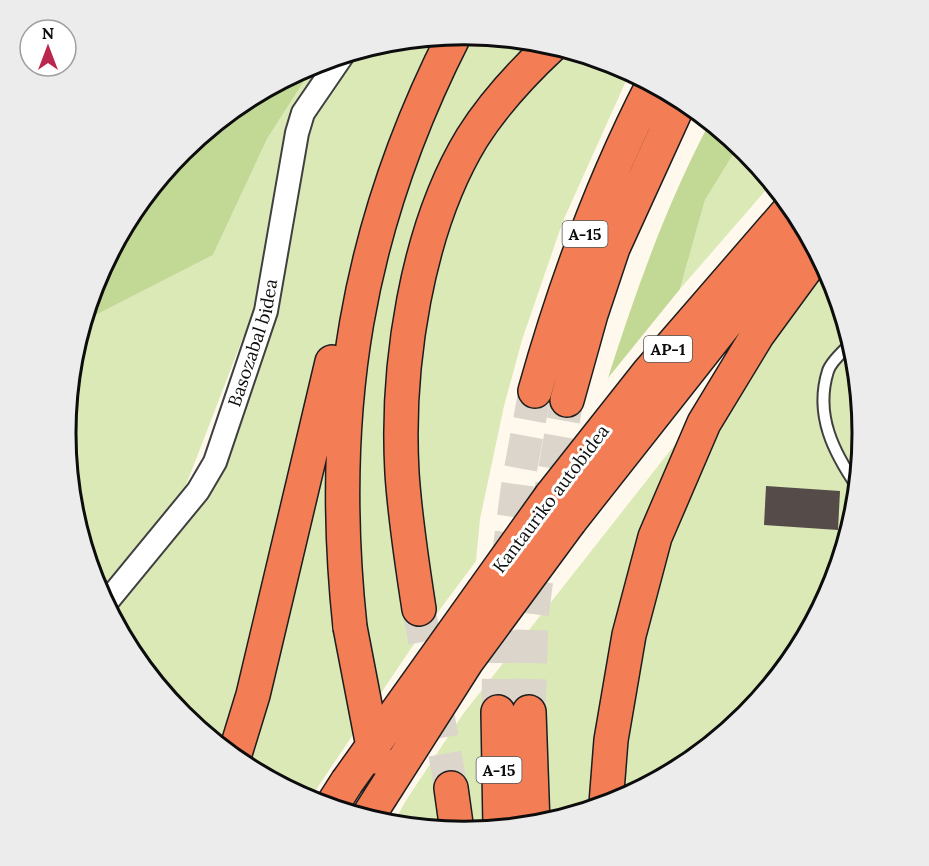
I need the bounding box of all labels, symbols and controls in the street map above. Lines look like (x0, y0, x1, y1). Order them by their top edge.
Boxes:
north arrow (18, 18, 78, 78)
text: N (42, 23, 54, 43)
road number: A-15 (562, 221, 608, 247)
street label: Basozabal bidea (223, 277, 282, 410)
road number: AP-1 (644, 336, 692, 362)
street label: Kantauriko autobidea (487, 420, 614, 577)
road number: A-15 (476, 757, 522, 783)

